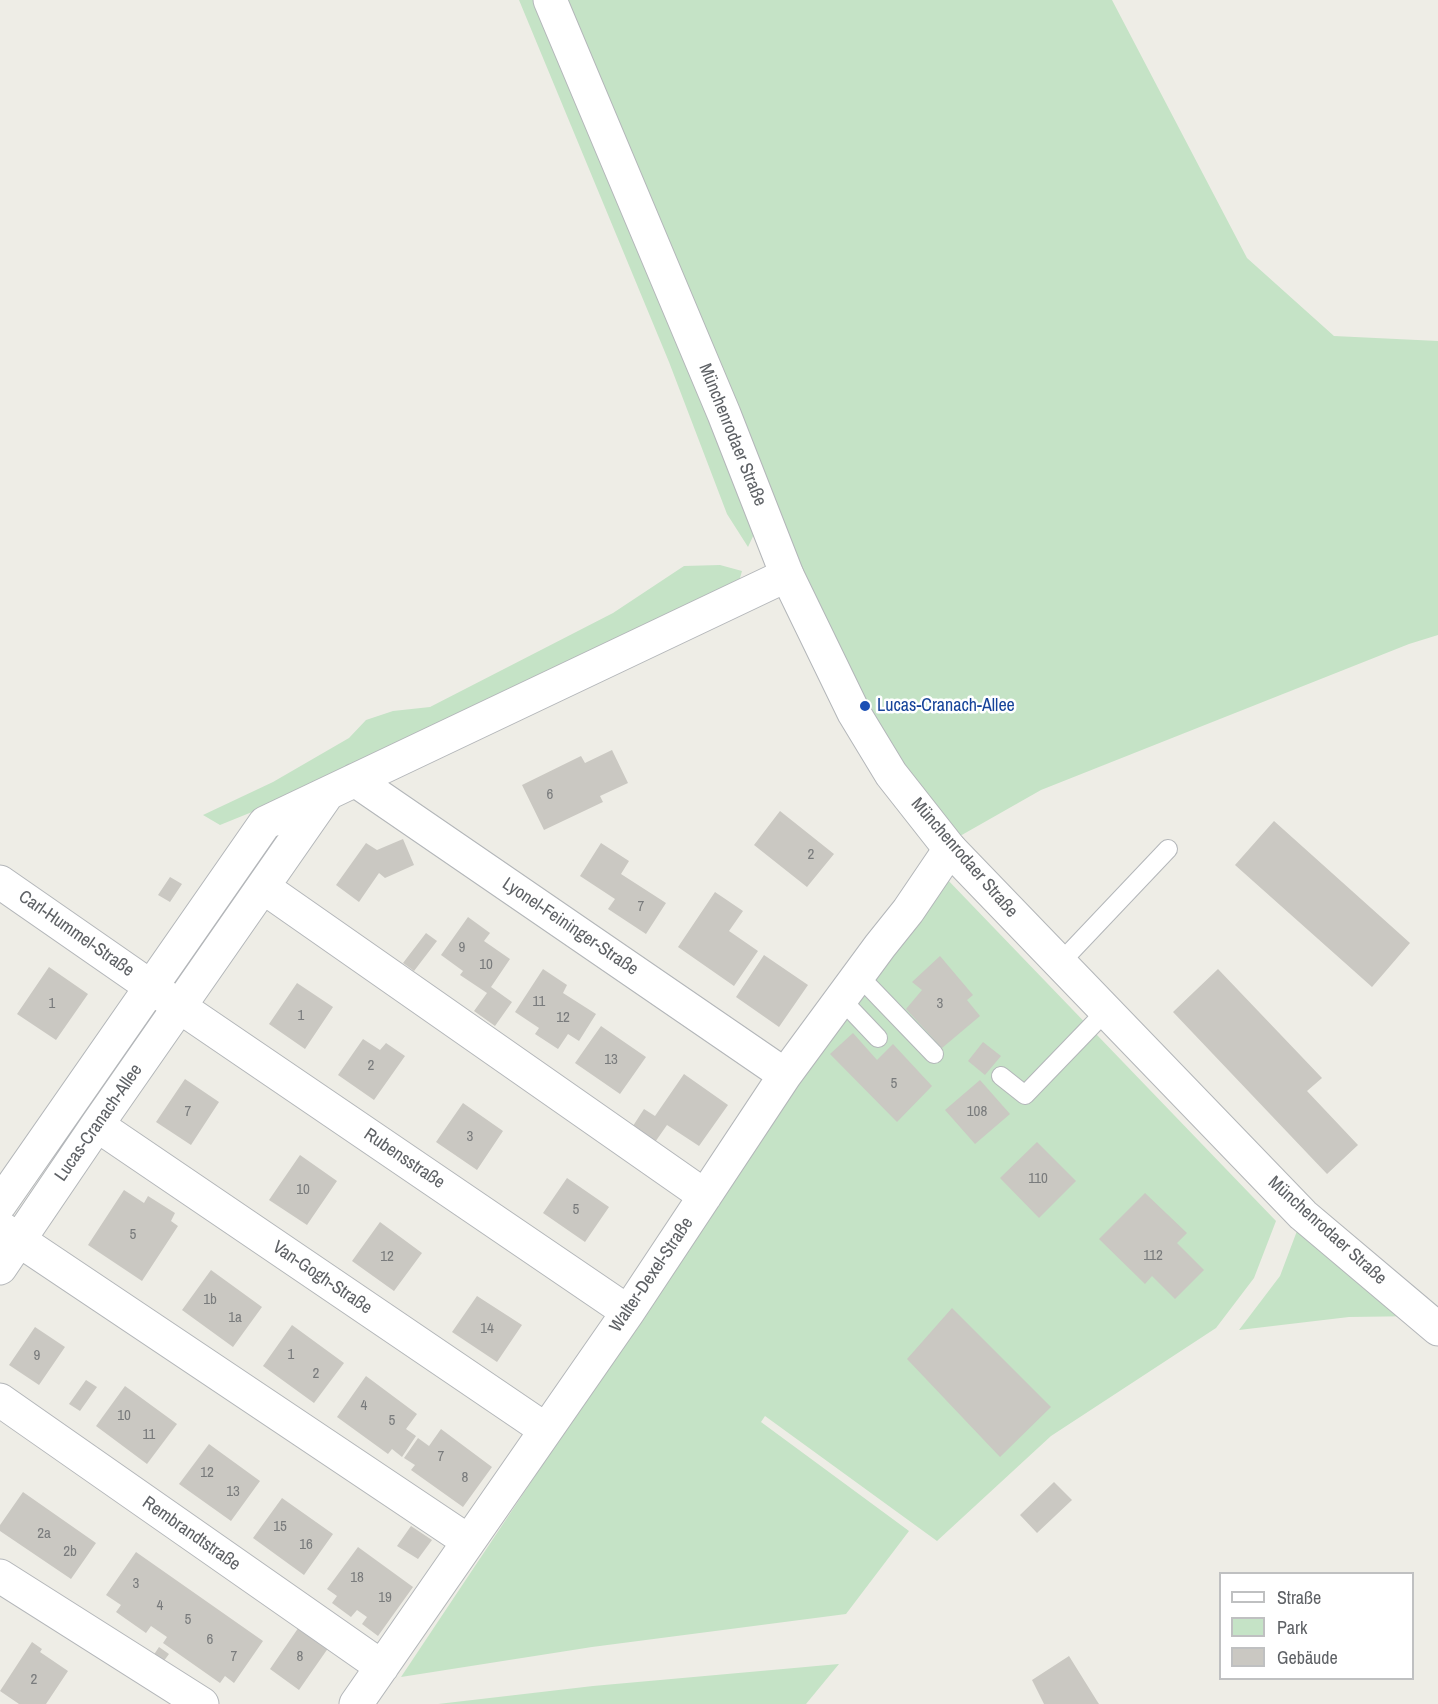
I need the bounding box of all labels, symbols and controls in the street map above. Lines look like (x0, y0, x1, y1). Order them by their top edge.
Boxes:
street label: Münchenrodaer Straße (694, 361, 770, 509)
place label: Lucas-Cranach-Allee (877, 695, 1015, 717)
marker: Lucas-Cranach-Allee (858, 699, 872, 713)
house number: 6 (547, 786, 553, 804)
street label: Münchenrodaer Straße (906, 794, 1022, 922)
house number: 2 (808, 846, 814, 864)
street label: Lyonel-Feininger-Straße (498, 873, 642, 981)
street label: Carl-Hummel-Straße (14, 886, 138, 982)
house number: 7 (638, 898, 644, 916)
house number: 9 (459, 939, 465, 957)
house number: 10 (479, 956, 493, 974)
house number: 11 (533, 993, 545, 1011)
house number: 1 (49, 995, 55, 1013)
house number: 3 (937, 995, 943, 1013)
house number: 1 (298, 1007, 304, 1025)
house number: 12 (556, 1009, 570, 1027)
house number: 13 (604, 1051, 618, 1069)
house number: 2 (368, 1057, 374, 1075)
street label: Lucas-Cranach-Allee (51, 1060, 147, 1186)
house number: 5 (891, 1075, 897, 1093)
house number: 7 (185, 1103, 191, 1121)
house number: 108 (967, 1103, 987, 1121)
street label: Rubensstraße (360, 1124, 448, 1194)
house number: 3 (467, 1128, 473, 1146)
house number: 110 (1028, 1170, 1048, 1188)
street label: Münchenrodaer Straße (1263, 1172, 1391, 1290)
house number: 10 (296, 1181, 310, 1199)
house number: 5 (573, 1201, 579, 1219)
street label: Walter-Dexel-Straße (606, 1213, 698, 1337)
house number: 5 (130, 1226, 136, 1244)
street label: Van-Gogh-Straße (268, 1237, 376, 1319)
house number: 112 (1143, 1247, 1163, 1265)
house number: 12 (380, 1248, 394, 1266)
house number: 1b (203, 1291, 217, 1309)
house number: 1a (228, 1309, 242, 1327)
house number: 14 (480, 1320, 494, 1338)
house number: 1 (288, 1346, 294, 1364)
house number: 9 (34, 1347, 40, 1365)
house number: 2 (313, 1365, 319, 1383)
house number: 4 (361, 1397, 367, 1415)
house number: 10 (117, 1407, 131, 1425)
house number: 5 (389, 1412, 395, 1430)
house number: 11 (143, 1426, 155, 1444)
house number: 7 (438, 1448, 444, 1466)
house number: 12 (200, 1464, 214, 1482)
house number: 8 (462, 1469, 468, 1487)
house number: 13 (226, 1483, 240, 1501)
street label: Rembrandtstraße (138, 1492, 244, 1576)
house number: 15 (273, 1518, 287, 1536)
house number: 2a (37, 1525, 51, 1543)
house number: 16 (299, 1536, 313, 1554)
house number: 2b (63, 1543, 77, 1561)
house number: 18 (350, 1569, 364, 1587)
legend (1219, 1572, 1414, 1680)
house number: 3 (133, 1575, 139, 1593)
text: Straße (1277, 1585, 1321, 1610)
house number: 19 (378, 1589, 392, 1607)
house number: 4 (157, 1597, 163, 1615)
house number: 5 (185, 1611, 191, 1629)
text: Park (1277, 1615, 1307, 1640)
house number: 6 (207, 1631, 213, 1649)
text: Gebäude (1277, 1645, 1338, 1670)
house number: 7 (231, 1648, 237, 1666)
house number: 8 (297, 1648, 303, 1666)
house number: 2 (31, 1671, 37, 1689)

